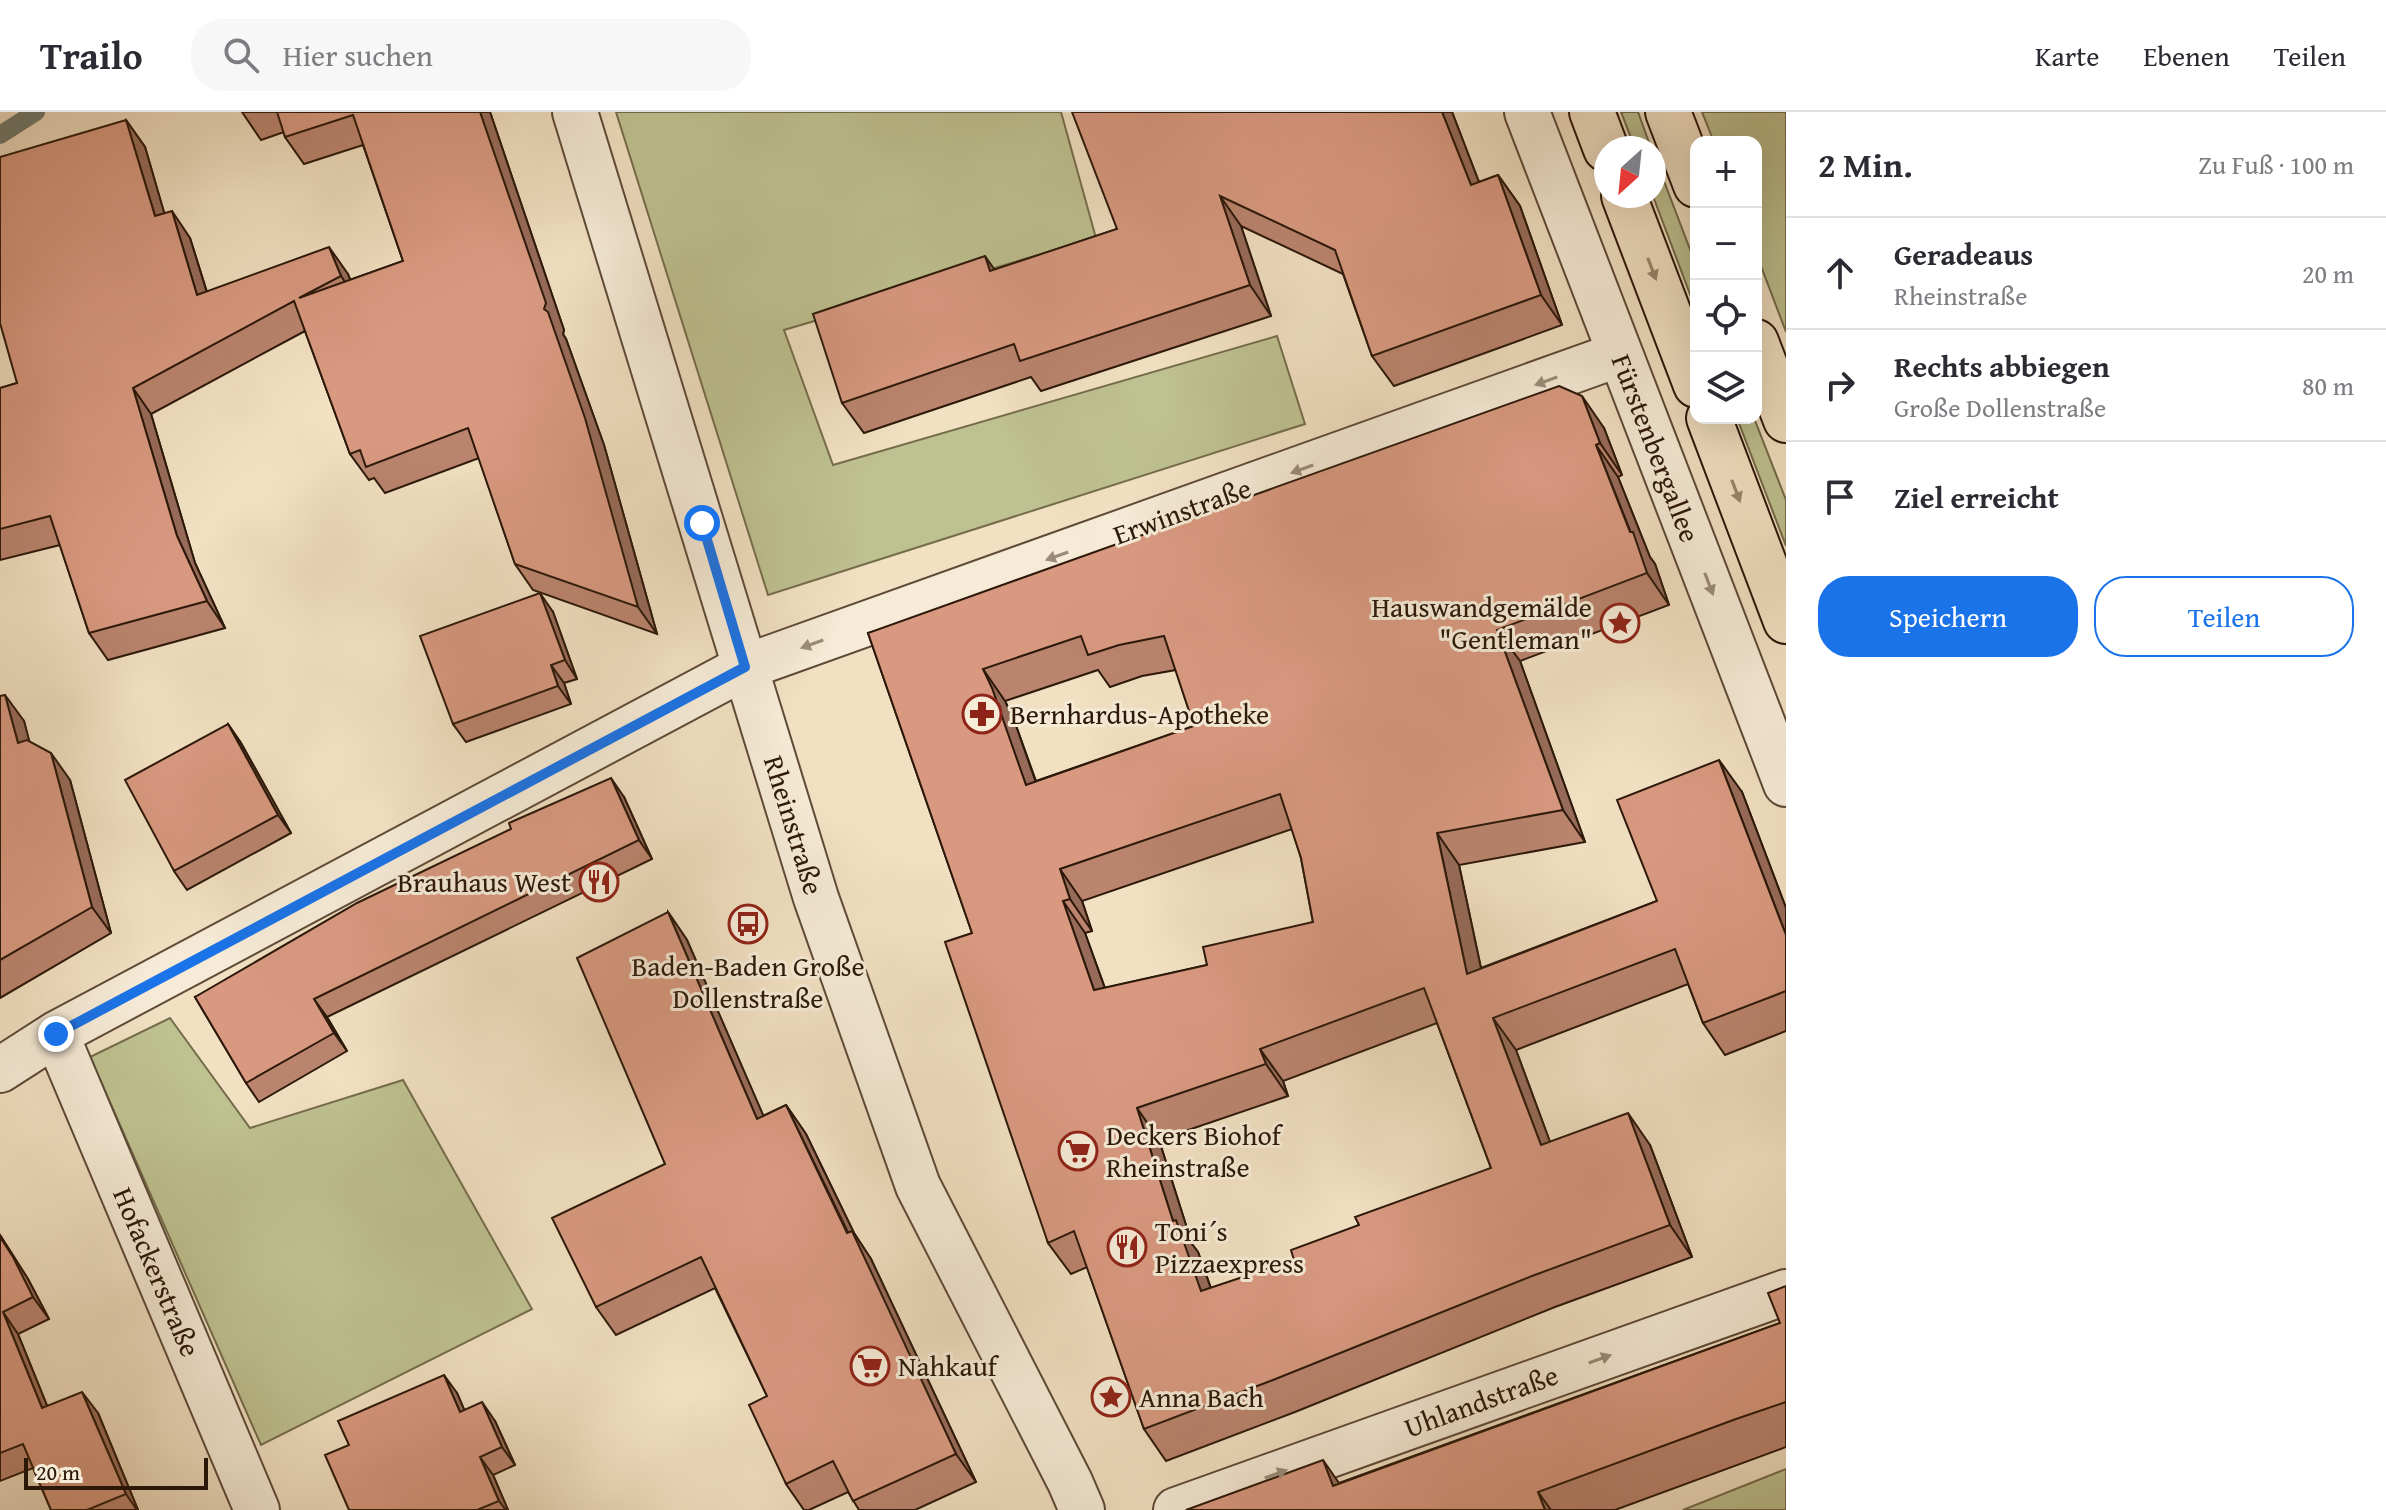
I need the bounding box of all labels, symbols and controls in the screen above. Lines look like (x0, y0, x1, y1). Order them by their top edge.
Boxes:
search box (191, 19, 751, 91)
text: Trailo (40, 27, 143, 83)
icon: search (219, 33, 263, 77)
text: Hier suchen (283, 33, 433, 77)
text: Karte (2035, 35, 2099, 76)
text: Ebenen (2143, 35, 2230, 76)
text: Teilen (2274, 35, 2346, 76)
north arrow (1594, 136, 1666, 208)
map controls (1690, 136, 1762, 424)
button: + (1690, 136, 1762, 208)
text: 2 Min. (1818, 140, 1913, 189)
text: Zu Fuß · 100 m (2198, 145, 2354, 184)
button: − (1690, 208, 1762, 280)
text: Geradeaus (1894, 232, 2033, 276)
icon: ahead (1818, 251, 1862, 295)
text: 20 m (2302, 254, 2354, 293)
one-way arrow (1646, 257, 1659, 281)
text: Rheinstraße (1894, 276, 2027, 315)
button: locate (1690, 280, 1762, 352)
text: Rechts abbiegen (1894, 344, 2110, 388)
street label: Fürstenbergallee (1602, 348, 1711, 548)
button: layers (1690, 352, 1762, 424)
icon: right (1818, 363, 1862, 407)
text: 80 m (2302, 366, 2354, 405)
one-way arrow (1534, 375, 1558, 388)
text: Große Dollenstraße (1894, 388, 2106, 427)
one-way arrow (1290, 463, 1314, 476)
street label: Erwinstraße (1107, 467, 1257, 554)
icon: arrive (1818, 475, 1862, 519)
text: Ziel erreicht (1894, 475, 2059, 519)
one-way arrow (1730, 479, 1743, 503)
route start (684, 505, 720, 541)
one-way arrow (1045, 550, 1069, 563)
one-way arrow (1703, 572, 1716, 596)
button: Speichern (1818, 576, 2078, 657)
button: Teilen (2094, 576, 2354, 657)
place label: Hauswandgemälde "Gentleman" (1371, 586, 1592, 659)
place icon: Hauswandgemälde "Gentleman" (1599, 602, 1641, 644)
one-way arrow (800, 638, 824, 650)
pharmacy icon: Bernhardus-Apotheke (961, 693, 1003, 735)
place label: Bernhardus-Apotheke (1010, 693, 1269, 734)
street label: Rheinstraße (754, 750, 835, 900)
place label: Brauhaus West (397, 861, 571, 902)
restaurant icon: Brauhaus West (578, 861, 620, 903)
bus stop icon: Baden-Baden Große Dollenstraße (727, 903, 769, 945)
place label: Baden-Baden Große Dollenstraße (631, 945, 865, 1018)
route end (38, 1016, 74, 1052)
place label: Deckers Biohof Rheinstraße (1106, 1114, 1284, 1187)
supermarket icon: Deckers Biohof Rheinstraße (1057, 1130, 1099, 1172)
street label: Hofackerstraße (103, 1181, 212, 1363)
place label: Toni´s Pizzaexpress (1155, 1210, 1304, 1283)
restaurant icon: Toni´s Pizzaexpress (1106, 1226, 1148, 1268)
supermarket icon: Nahkauf (849, 1345, 891, 1387)
place label: Nahkauf (898, 1345, 1000, 1386)
one-way arrow (1588, 1352, 1612, 1364)
street label: Uhlandstraße (1398, 1354, 1563, 1447)
place icon: Anna Bach (1090, 1376, 1132, 1418)
place label: Anna Bach (1139, 1376, 1264, 1417)
scale bar (24, 1454, 208, 1490)
text: 20 m (36, 1456, 80, 1488)
one-way arrow (1264, 1468, 1288, 1480)

